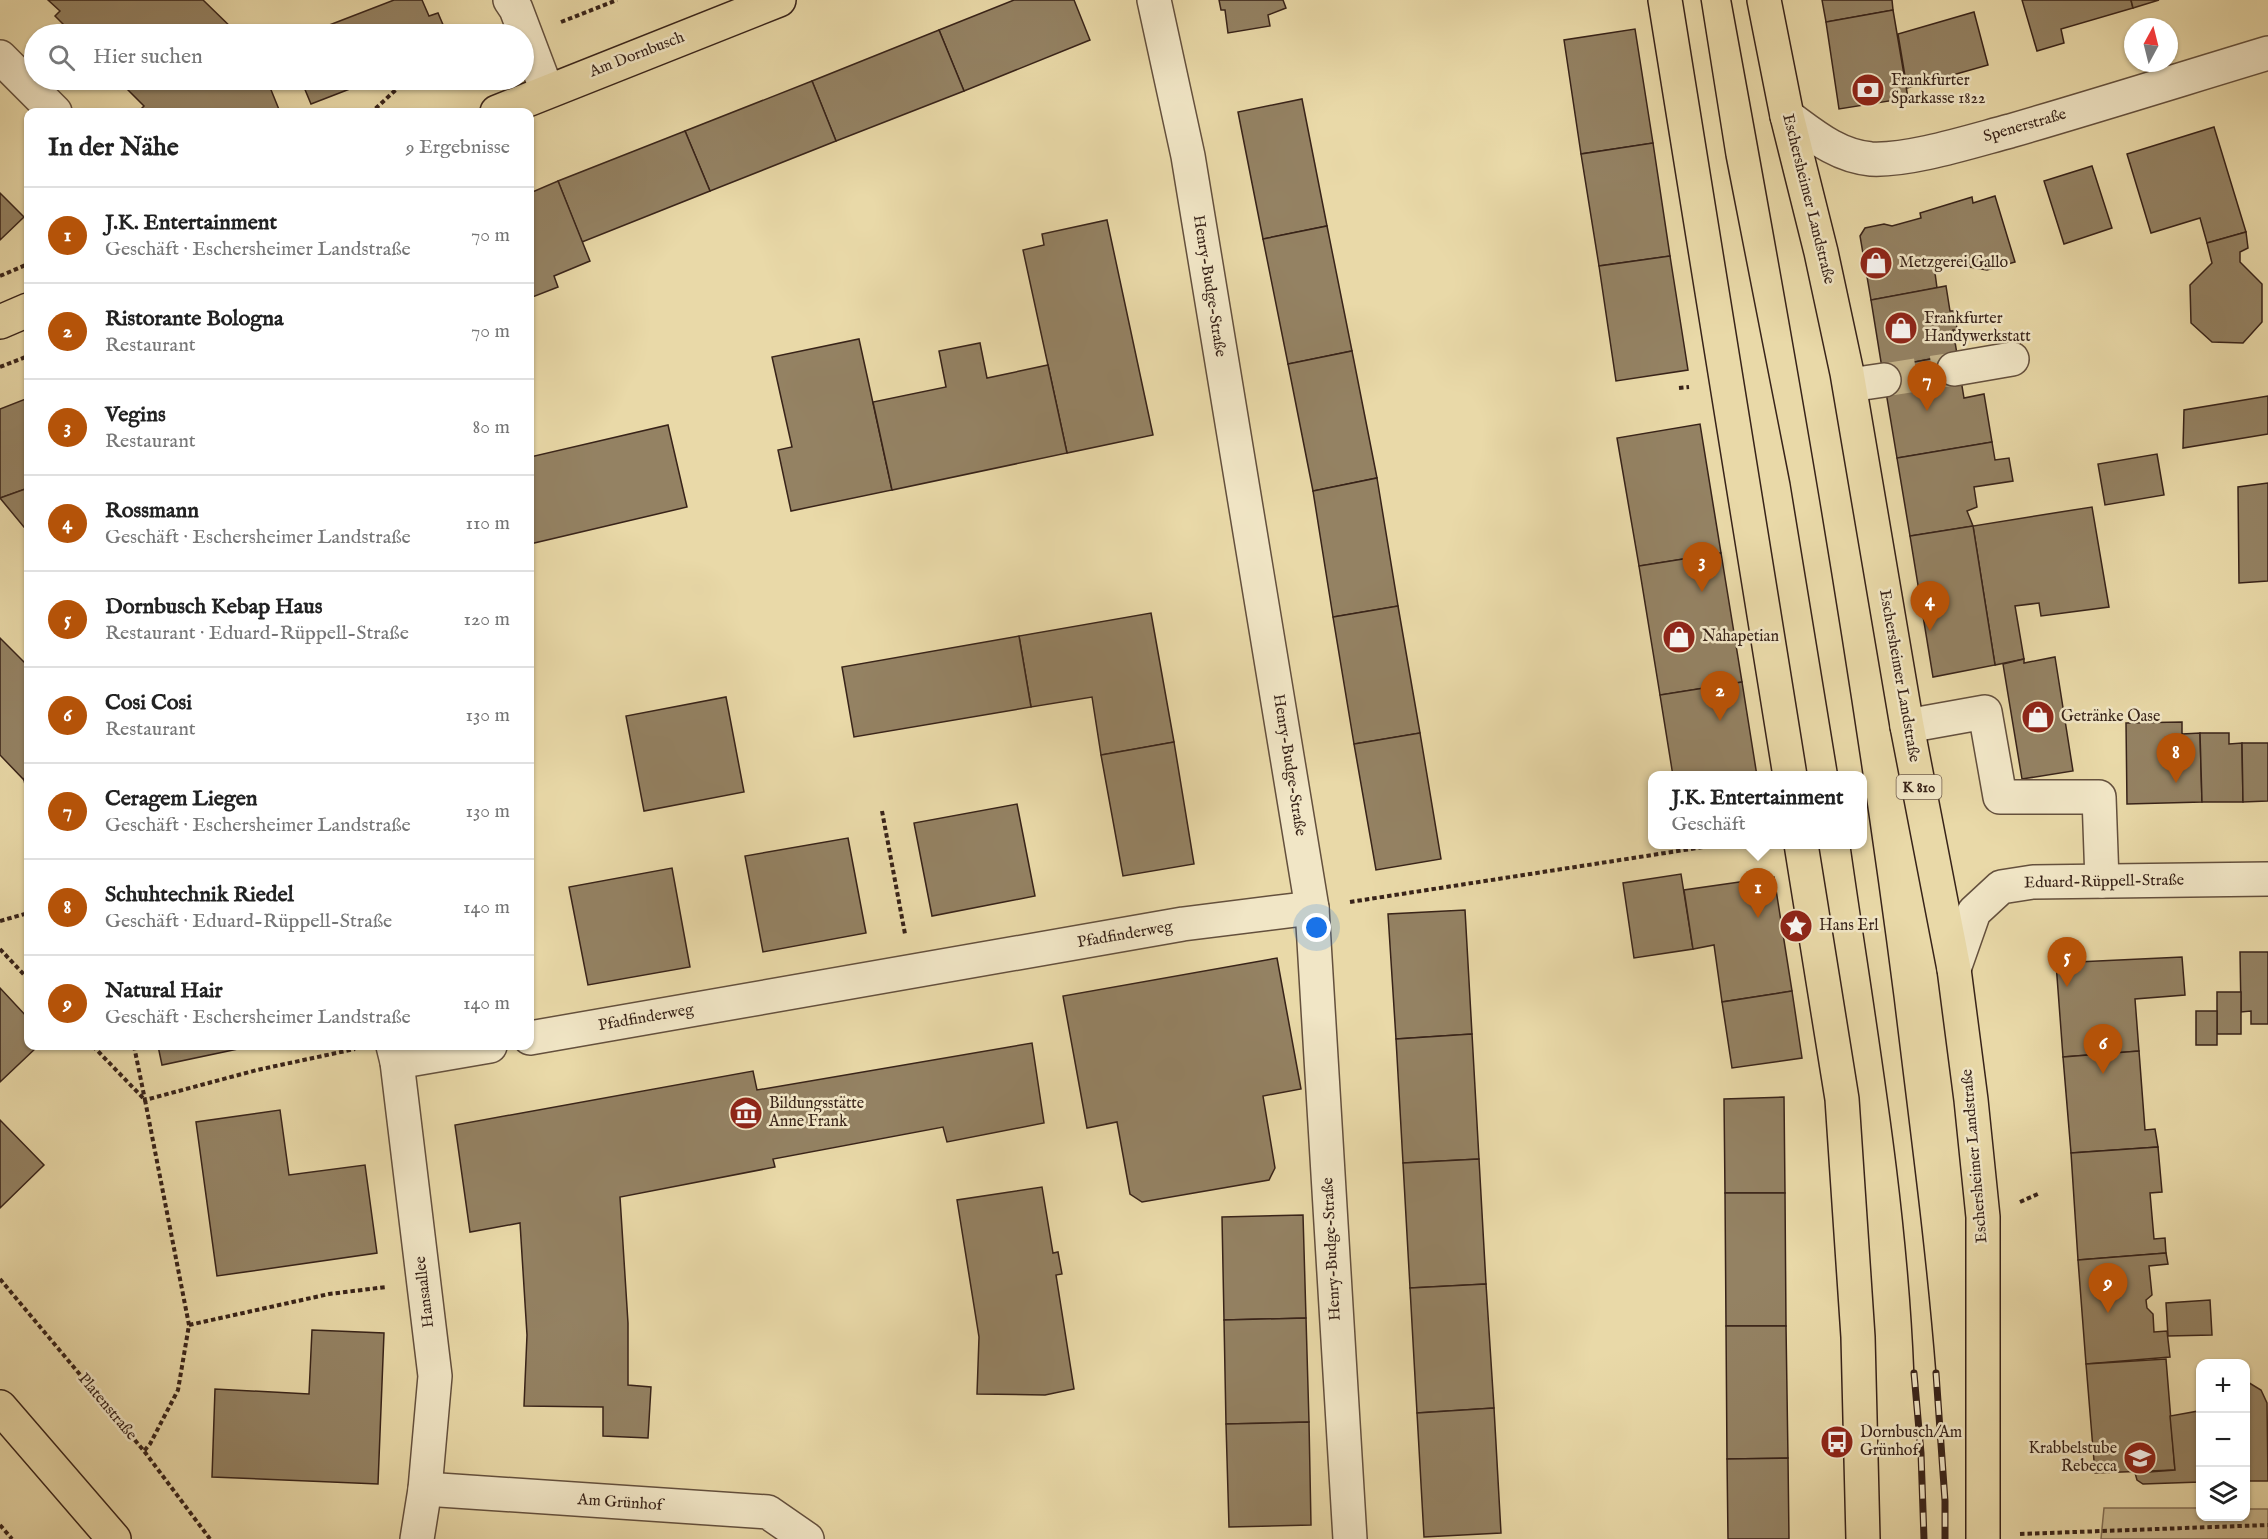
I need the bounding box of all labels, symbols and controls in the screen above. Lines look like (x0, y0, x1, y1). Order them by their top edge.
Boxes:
north arrow (2124, 18, 2178, 72)
search box (24, 24, 534, 90)
street label: Am Dornbusch (586, 28, 688, 83)
icon: search (45, 41, 78, 74)
text: Hier suchen (93, 43, 203, 71)
place label: Frankfurter Sparkasse 1822 (1891, 71, 1985, 109)
bank icon: Frankfurter Sparkasse 1822 (1850, 72, 1886, 108)
street label: Spenerstraße (1981, 105, 2069, 147)
street label: Eschersheimer Landstraße (1777, 112, 1839, 286)
text: In der Nähe (48, 131, 179, 164)
text: 9 Ergebnisse (406, 135, 510, 160)
text: J.K. Entertainment (105, 209, 277, 237)
street label: Henry-Budge-Straße (1188, 214, 1230, 358)
text: 1 (64, 223, 71, 248)
text: 70 m (471, 223, 510, 248)
text: Geschäft · Eschersheimer Landstraße (105, 237, 411, 262)
shop icon: Metzgerei Gallo (1858, 245, 1894, 281)
place label: Metzgerei Gallo (1899, 253, 2008, 273)
text: Ristorante Bologna (105, 305, 283, 333)
place label: Frankfurter Handywerkstatt (1924, 309, 2031, 347)
shop icon: Frankfurter Handywerkstatt (1883, 310, 1919, 346)
text: 2 (63, 319, 72, 344)
text: 70 m (471, 319, 510, 344)
text: Restaurant (105, 333, 196, 358)
pin: 7 (1908, 362, 1946, 411)
text: Vegins (105, 401, 166, 429)
text: 3 (64, 415, 71, 440)
text: 80 m (473, 415, 510, 440)
text: Restaurant (105, 429, 196, 454)
text: Rossmann (105, 497, 199, 525)
text: 4 (63, 511, 72, 536)
text: 110 m (466, 511, 510, 536)
text: Geschäft · Eschersheimer Landstraße (105, 525, 411, 550)
pin: 3 (1682, 542, 1722, 592)
pin: 4 (1910, 582, 1950, 631)
street label: Eschersheimer Landstraße (1874, 588, 1924, 764)
text: Dornbusch Kebap Haus (105, 593, 323, 621)
text: 5 (64, 607, 71, 632)
text: 120 m (464, 607, 510, 632)
shop icon: Nahapetian (1661, 619, 1697, 655)
text: Restaurant · Eduard-Rüppell-Straße (105, 621, 409, 646)
place label: Nahapetian (1702, 627, 1779, 647)
pin: 2 (1700, 672, 1740, 721)
text: Cosi Cosi (105, 689, 192, 717)
street label: Henry-Budge-Straße (1268, 693, 1310, 837)
shop icon: Getränke Oase (2020, 699, 2056, 735)
text: 6 (63, 703, 72, 728)
text: 130 m (465, 703, 510, 728)
place label: Getränke Oase (2061, 707, 2160, 727)
text: Restaurant (105, 717, 196, 742)
pin: 8 (2156, 734, 2196, 783)
popup (1648, 771, 1867, 849)
road number: K 810 (1896, 775, 1942, 799)
text: J.K. Entertainment (1671, 784, 1844, 812)
text: Ceragem Liegen (105, 785, 258, 813)
text: 7 (63, 799, 72, 824)
text: 130 m (465, 799, 510, 824)
text: Geschäft (1671, 812, 1746, 837)
text: Geschäft · Eschersheimer Landstraße (105, 813, 411, 838)
pin: 1 (1738, 868, 1778, 918)
street label: Eduard-Rüppell-Straße (2024, 871, 2184, 893)
text: Schuhtechnik Riedel (105, 881, 294, 909)
text: 8 (64, 895, 71, 920)
text: 140 m (463, 895, 510, 920)
place icon: Hans Erl (1778, 908, 1814, 944)
text: Geschäft · Eduard-Rüppell-Straße (105, 909, 392, 934)
your location (1302, 913, 1331, 942)
place label: Hans Erl (1819, 916, 1879, 936)
street label: Pfadfinderweg (1076, 917, 1175, 953)
pin: 5 (2048, 938, 2086, 987)
text: Natural Hair (105, 977, 223, 1005)
text: 9 (63, 991, 72, 1016)
text: 140 m (463, 991, 510, 1016)
street label: Pfadfinderweg (597, 1000, 696, 1036)
text: Geschäft · Eschersheimer Landstraße (105, 1005, 411, 1030)
pin: 6 (2084, 1024, 2122, 1074)
street label: Eschersheimer Landstraße (1957, 1068, 1993, 1244)
place label: Bildungsstätte Anne Frank (768, 1094, 864, 1132)
museum icon: Bildungsstätte Anne Frank (728, 1095, 764, 1131)
street label: Henry-Budge-Straße (1318, 1177, 1346, 1321)
street label: Hansaallee (411, 1255, 439, 1329)
pin: 9 (2088, 1264, 2128, 1313)
map controls (2196, 1359, 2250, 1521)
button: + (2196, 1359, 2250, 1413)
street label: Platenstraße (73, 1369, 141, 1445)
button: − (2196, 1413, 2250, 1467)
place label: Dornbusch/Am Grünhof (1860, 1423, 1962, 1461)
bus stop icon: Dornbusch/Am Grünhof (1819, 1424, 1855, 1460)
place label: Krabbelstube Rebecca (2028, 1439, 2117, 1477)
school or university icon: Krabbelstube Rebecca (2122, 1440, 2158, 1476)
button: layers (2196, 1467, 2250, 1521)
street label: Am Grünhof (576, 1490, 666, 1516)

